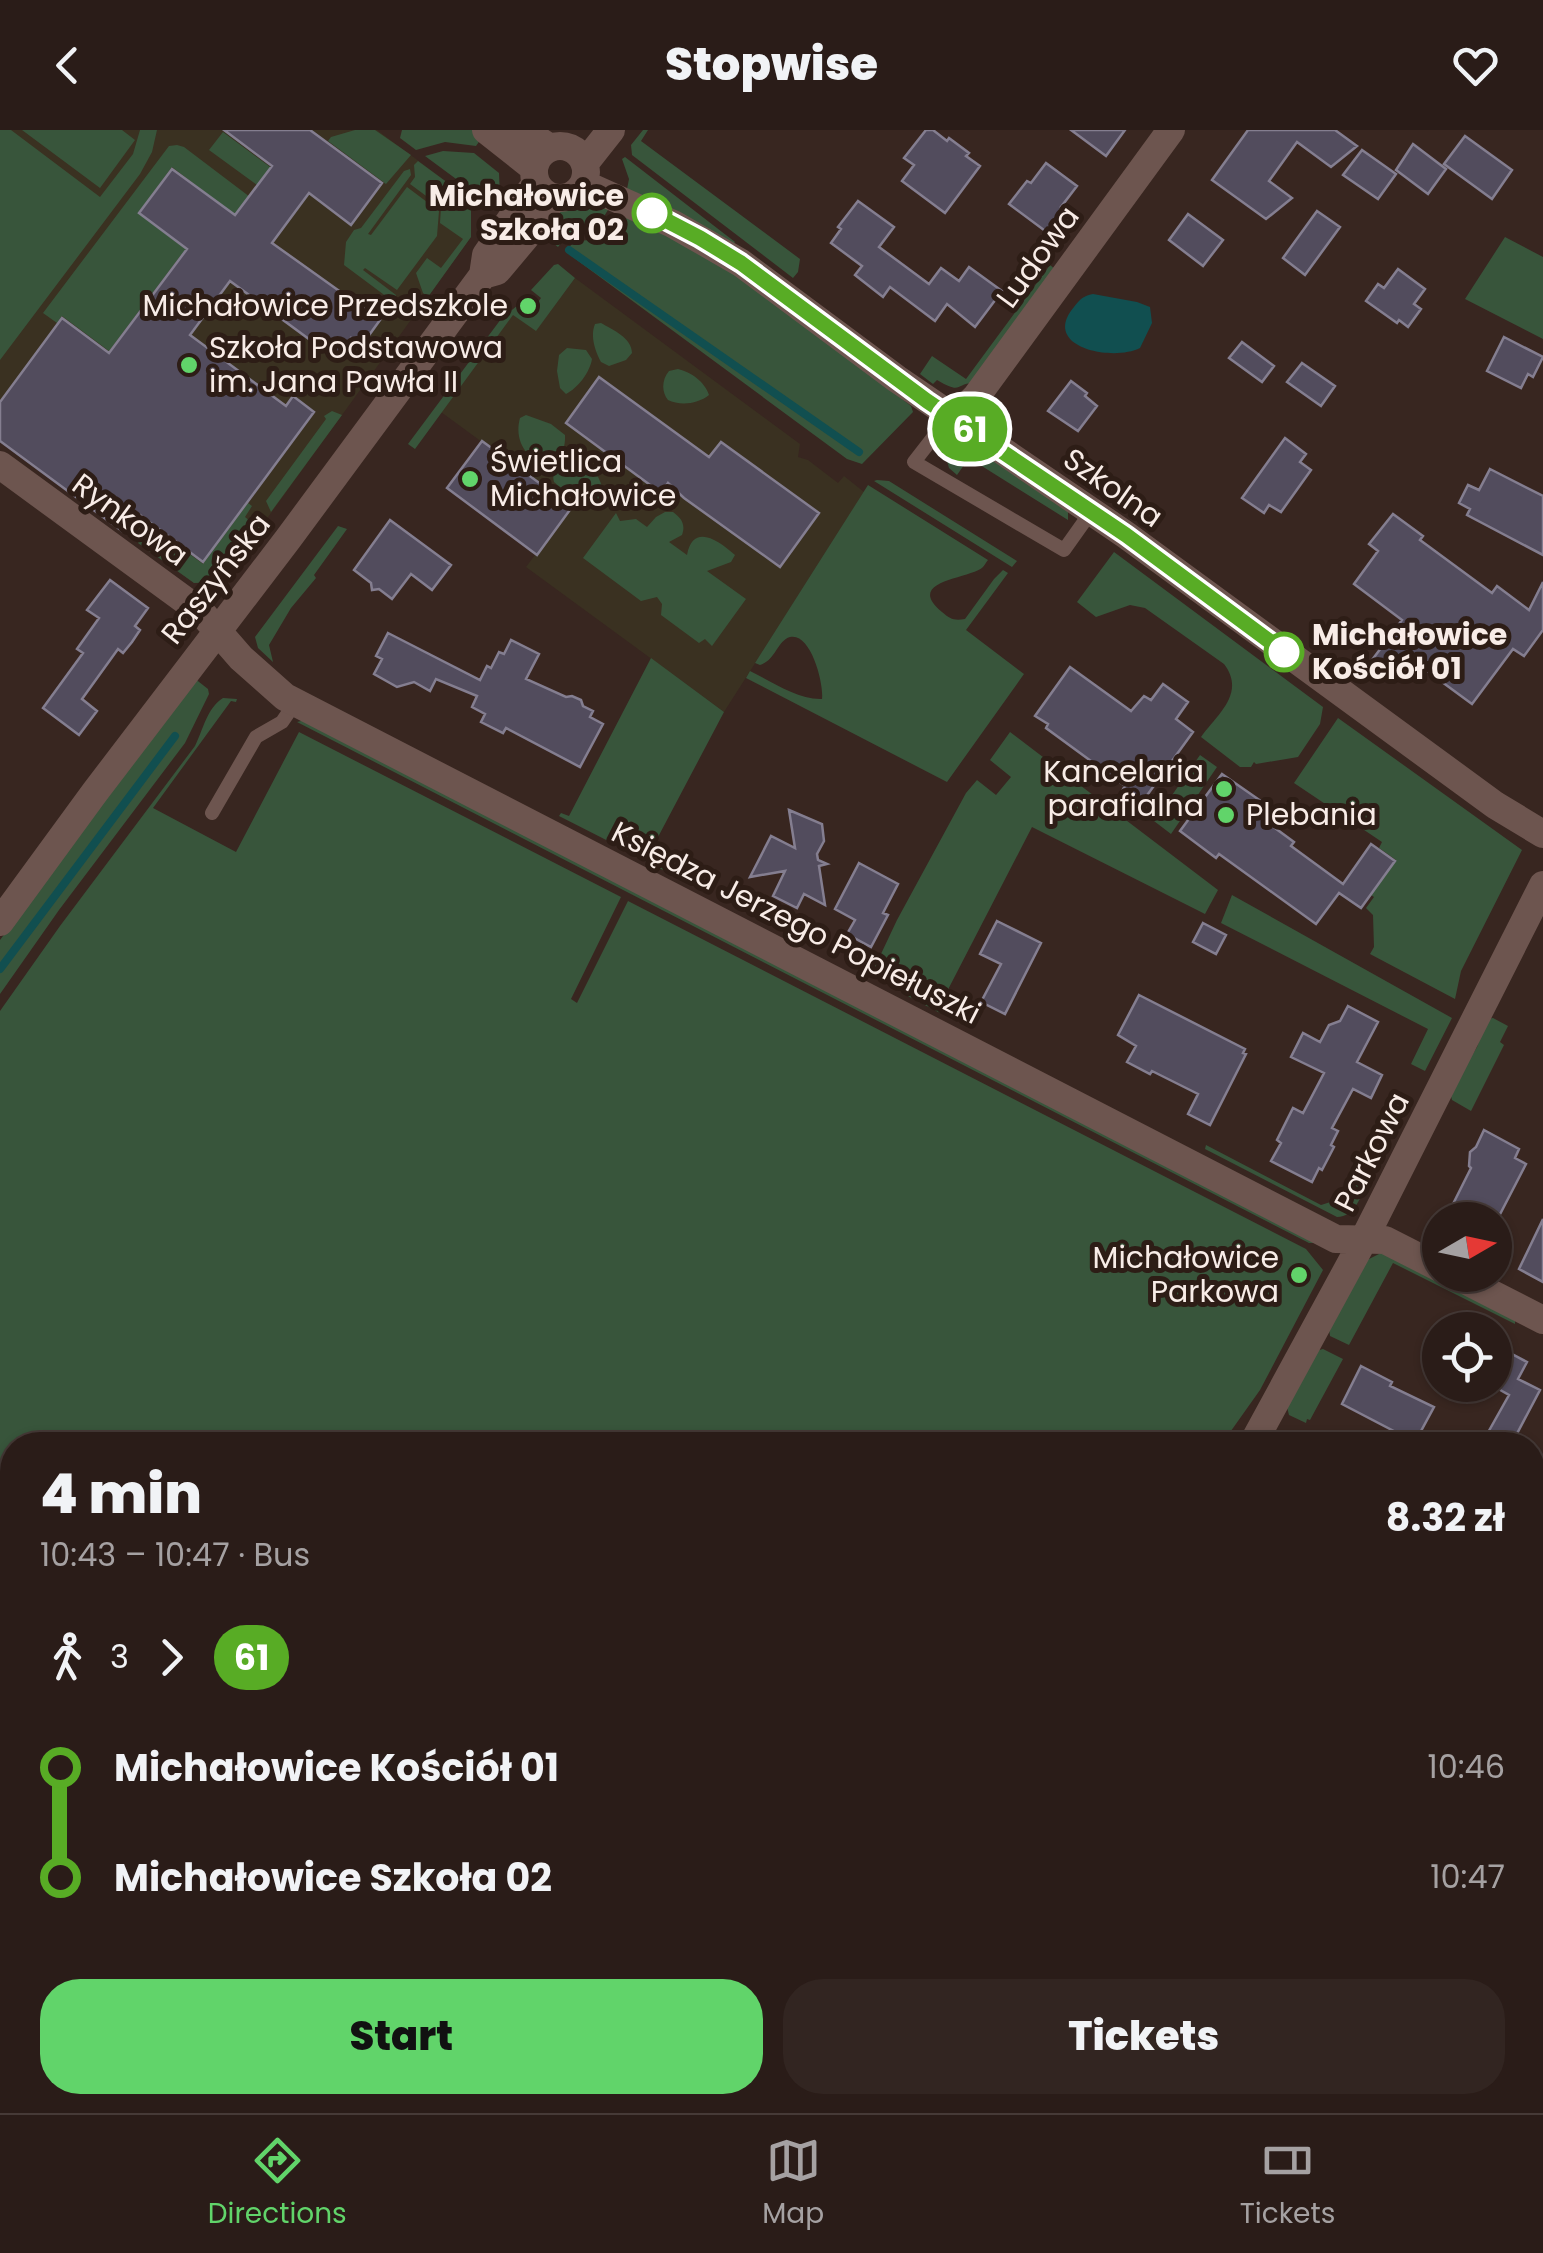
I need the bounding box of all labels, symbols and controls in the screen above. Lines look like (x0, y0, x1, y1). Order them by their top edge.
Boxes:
text: Stopwise (665, 33, 878, 96)
icon: back (40, 38, 95, 93)
icon: heart (1448, 38, 1503, 93)
place label: Michałowice Szkoła 02 (429, 174, 624, 251)
marker: Michałowice Szkoła 02 (633, 194, 671, 232)
street label: Ludowa (986, 197, 1089, 316)
place label: Michałowice Przedszkole (143, 284, 508, 327)
marker: Michałowice Przedszkole (517, 295, 539, 317)
place label: Szkoła Podstawowa im. Jana Pawła II (209, 326, 503, 403)
marker: Szkoła Podstawowa im. Jana Pawła II (178, 354, 200, 376)
line badge: 61 (925, 396, 1015, 462)
text: 61 (952, 405, 988, 454)
street label: Szkolna (1055, 438, 1172, 538)
place label: Świetlica Michałowice (490, 440, 676, 517)
street label: Rynkowa (64, 463, 197, 576)
marker: Świetlica Michałowice (459, 468, 481, 490)
street label: Raszyńska (151, 504, 280, 653)
place label: Michałowice Kościół 01 (1312, 613, 1507, 690)
marker: Michałowice Kościół 01 (1265, 633, 1303, 671)
place label: Kancelaria parafialna (1043, 750, 1204, 827)
marker: Kancelaria parafialna (1213, 778, 1235, 800)
place label: Plebania (1246, 793, 1377, 836)
marker: Plebania (1215, 804, 1237, 826)
street label: Księdza Jerzego Popiełuszki (604, 811, 988, 1035)
street label: Parkowa (1323, 1085, 1420, 1219)
north arrow (1422, 1202, 1512, 1292)
map controls (1422, 1202, 1512, 1402)
place label: Michałowice Parkowa (1093, 1236, 1279, 1313)
marker: Michałowice Parkowa (1288, 1264, 1310, 1286)
button: locate (1422, 1312, 1512, 1402)
text: 4 min (40, 1455, 202, 1532)
text: 8.32 zł (1386, 1491, 1505, 1544)
text: 10:43 – 10:47 · Bus (40, 1532, 310, 1577)
icon: walk (40, 1630, 95, 1685)
icon: forward (144, 1630, 199, 1685)
text: 61 (234, 1633, 269, 1682)
text: 3 (110, 1634, 129, 1679)
text: Michałowice Kościół 01 (114, 1741, 559, 1794)
text: 10:46 (1427, 1744, 1505, 1789)
text: Michałowice Szkoła 02 (114, 1851, 552, 1904)
text: 10:47 (1430, 1854, 1505, 1899)
button: Start (40, 1979, 763, 2094)
button: Tickets (783, 1979, 1505, 2094)
tab: Directions (208, 2133, 347, 2235)
tab: Map (762, 2133, 824, 2235)
tab: Tickets (1240, 2133, 1335, 2235)

